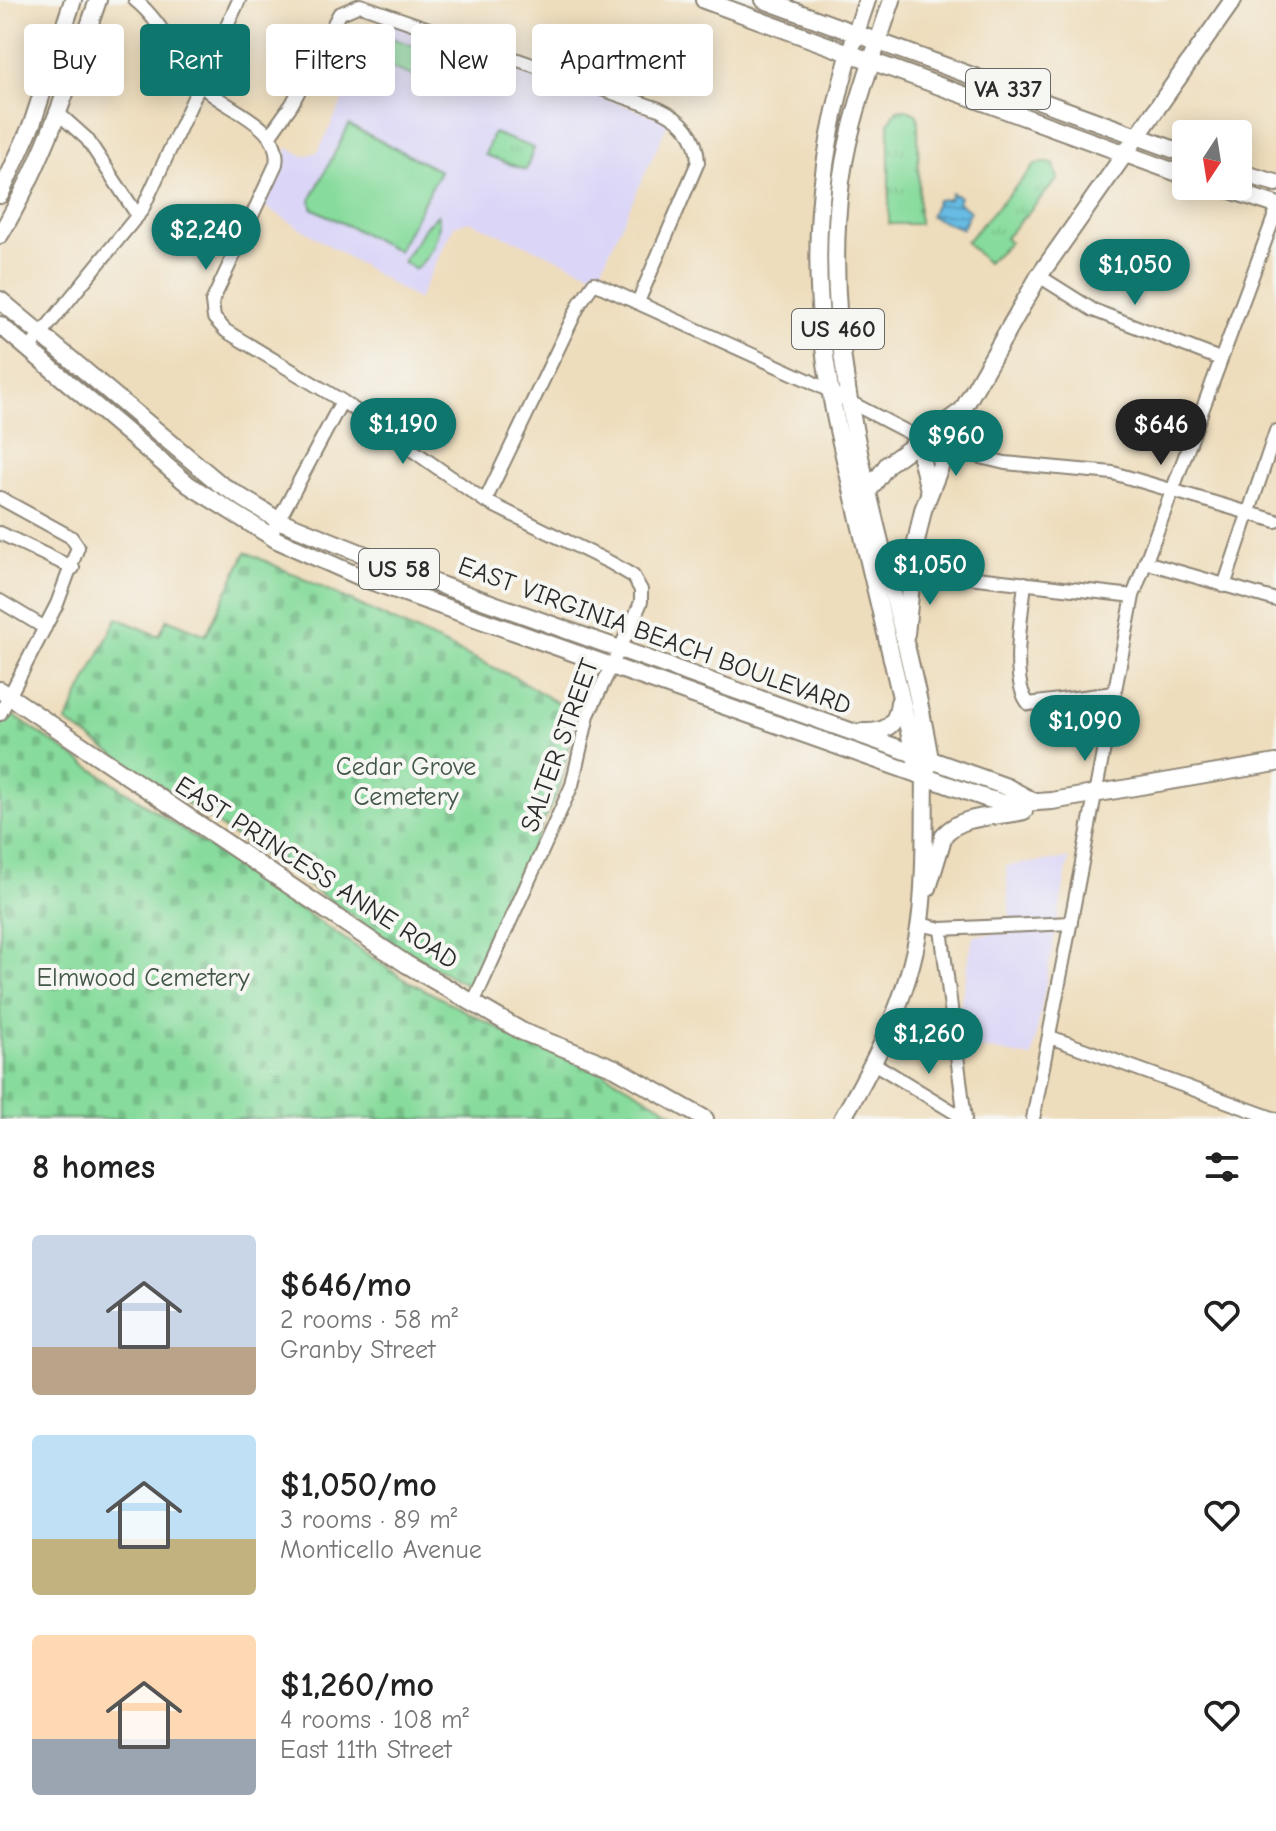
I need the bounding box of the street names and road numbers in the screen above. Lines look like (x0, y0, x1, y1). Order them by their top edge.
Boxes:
road number: VA 337 (966, 69, 1050, 109)
road number: US 460 (792, 309, 884, 349)
road number: US 58 (359, 549, 439, 589)
street label: EAST VIRGINIA BEACH BOULEVARD (454, 551, 855, 721)
street label: SALTER STREET (515, 654, 605, 836)
street label: EAST PRINCESS ANNE ROAD (169, 770, 463, 976)

